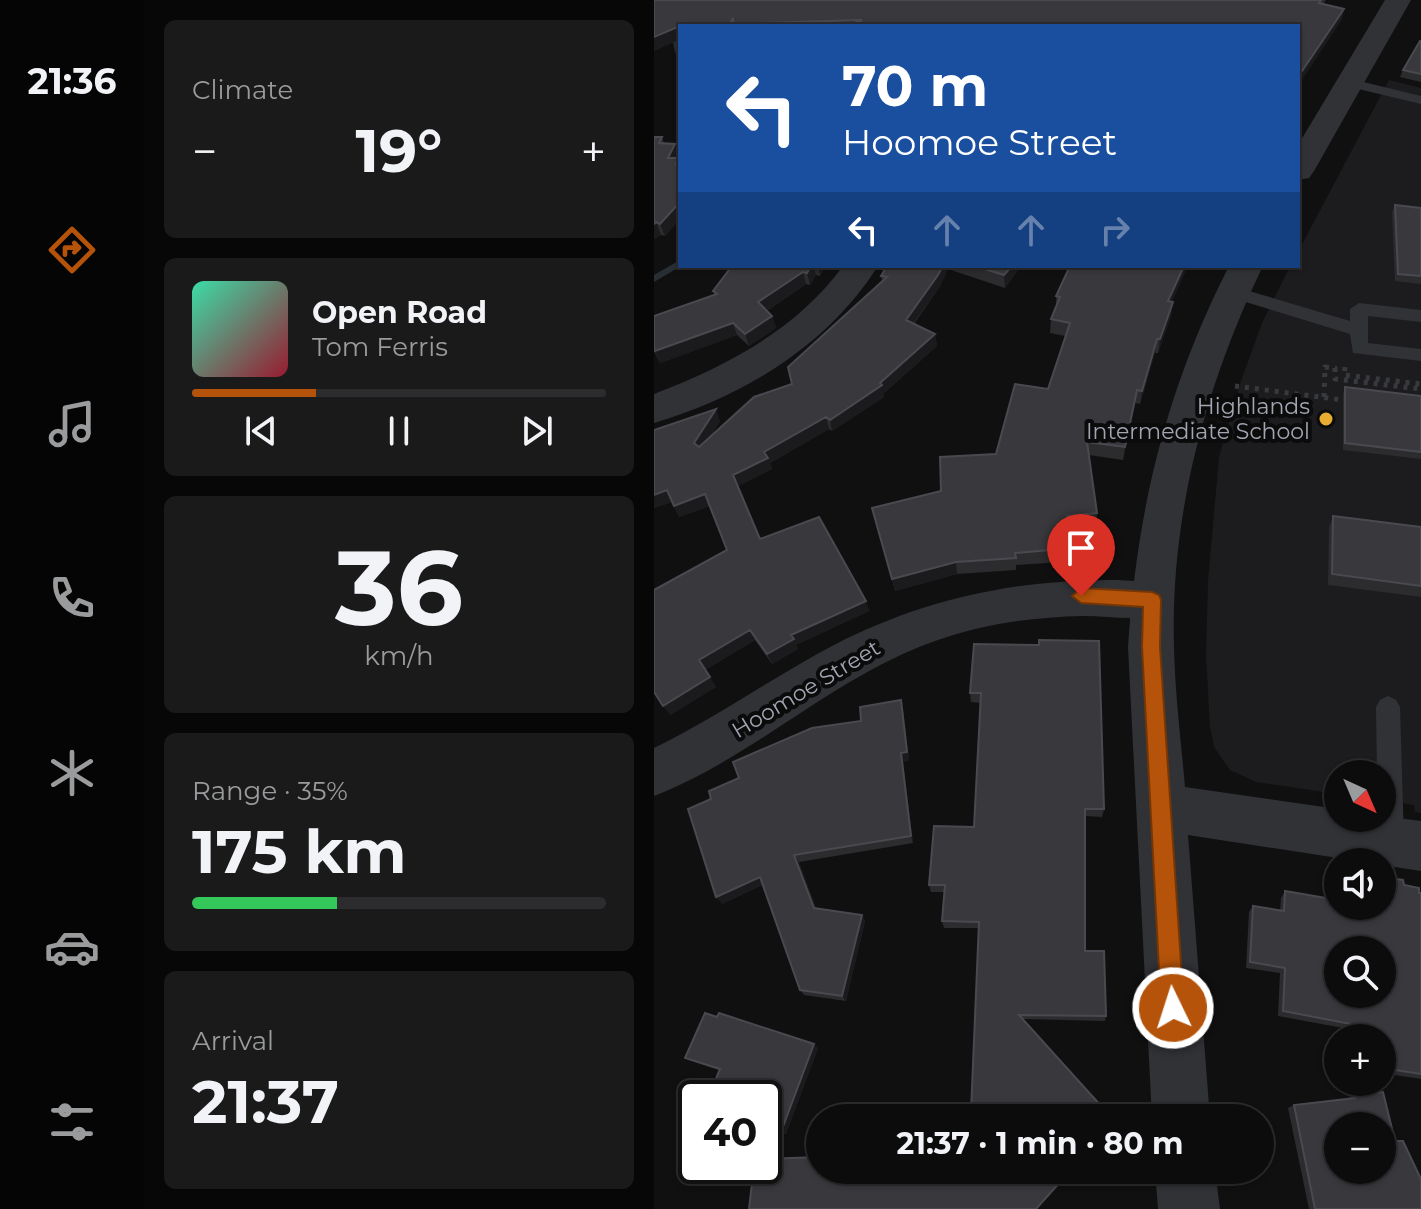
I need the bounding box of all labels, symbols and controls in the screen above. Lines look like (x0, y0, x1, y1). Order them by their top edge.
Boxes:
text: 70 m (842, 52, 988, 120)
icon: left (710, 56, 814, 160)
text: 21:36 (27, 59, 117, 103)
text: Climate (192, 74, 293, 106)
text: 19° (356, 114, 442, 187)
text: Hoomoe Street (842, 120, 1117, 164)
text: − (192, 124, 217, 178)
text: + (581, 124, 606, 178)
icon: left (841, 208, 885, 252)
icon: ahead (925, 208, 969, 252)
icon: ahead (1009, 208, 1053, 252)
icon: right (1093, 208, 1137, 252)
icon: directions (44, 222, 100, 278)
text: Open Road (312, 294, 487, 331)
text: Tom Ferris (312, 331, 448, 363)
place label: Highlands Intermediate School (1086, 393, 1310, 445)
icon: music (44, 396, 100, 452)
icon: previous (239, 409, 283, 453)
icon: pause (377, 409, 421, 453)
icon: next (515, 409, 559, 453)
marker: Highlands Intermediate School (1317, 410, 1335, 428)
pin (1047, 514, 1115, 596)
text: 36 (335, 524, 463, 651)
icon: arrive (1059, 526, 1103, 570)
icon: phone (44, 570, 100, 626)
street label: Hoomoe Street (727, 634, 885, 744)
text: km/h (364, 640, 434, 672)
icon: climate (44, 745, 100, 801)
north arrow (1324, 760, 1396, 832)
map controls (1324, 760, 1396, 1184)
text: Range · 35% (192, 775, 348, 807)
text: 175 km (192, 815, 406, 888)
button: sound (1324, 848, 1396, 920)
icon: car (44, 919, 100, 975)
button: search (1324, 936, 1396, 1008)
position arrow (1131, 966, 1215, 1050)
button: + (1324, 1024, 1396, 1096)
text: Arrival (192, 1025, 274, 1057)
text: 21:37 (192, 1065, 339, 1138)
speed limit sign: 40 (678, 1080, 782, 1184)
icon: filters (44, 1094, 100, 1150)
button: − (1324, 1112, 1396, 1184)
text: 21:37 · 1 min · 80 m (896, 1125, 1184, 1162)

